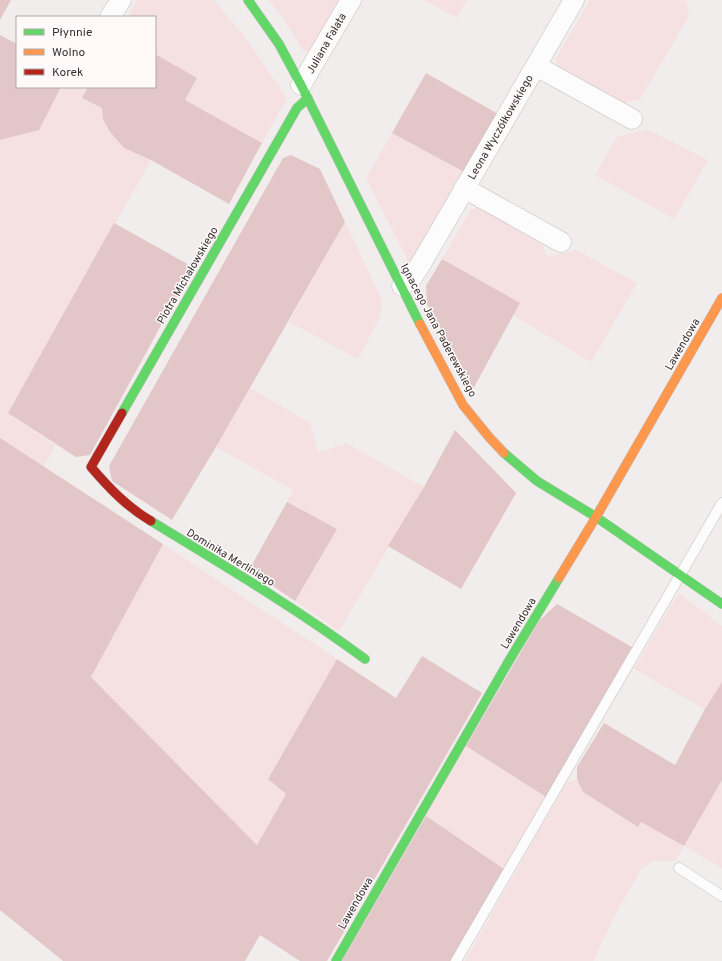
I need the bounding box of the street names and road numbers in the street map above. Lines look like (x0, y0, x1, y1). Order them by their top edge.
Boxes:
street label: Juliana Fałata (304, 10, 350, 76)
street label: Leona Wyczółkowskiego (465, 72, 537, 183)
street label: Piotra Michałowskiego (154, 224, 221, 327)
street label: Ignacego Jana Paderewskiego (397, 261, 479, 400)
street label: Lawendowa (662, 316, 703, 373)
street label: Dominika Merliniego (184, 526, 277, 590)
street label: Lawendowa (498, 595, 540, 652)
street label: Lawendowa (335, 875, 376, 932)

